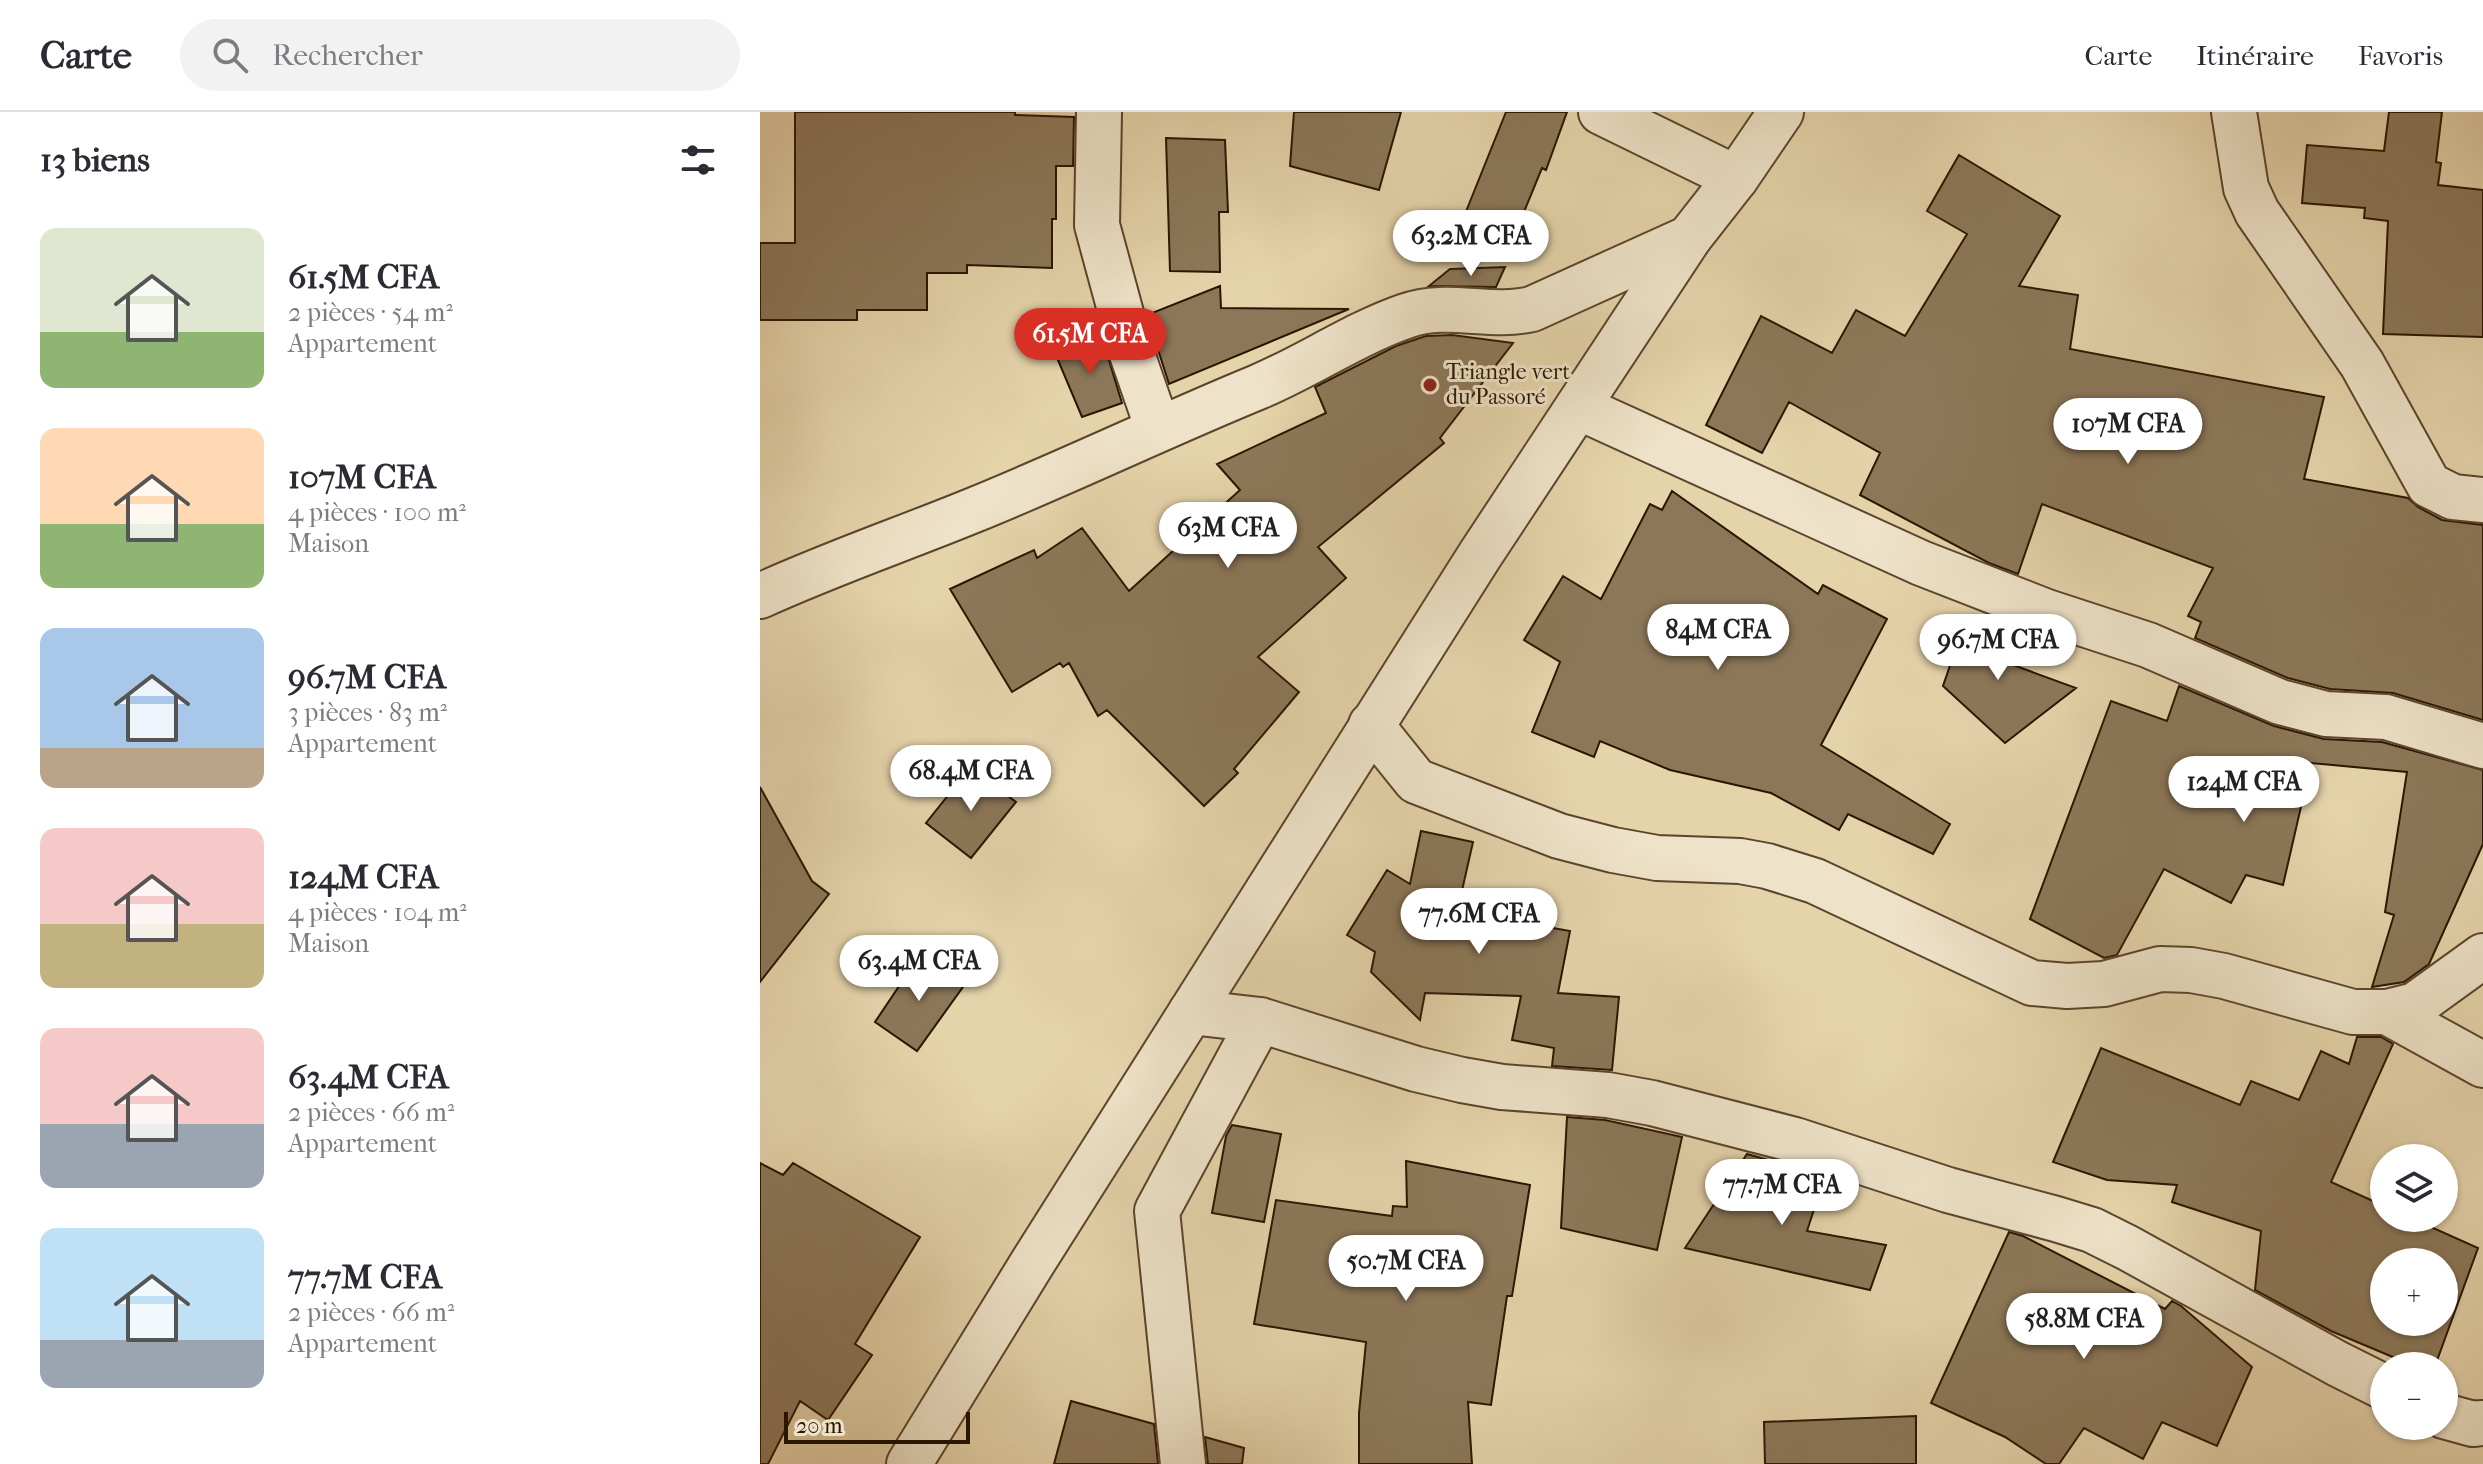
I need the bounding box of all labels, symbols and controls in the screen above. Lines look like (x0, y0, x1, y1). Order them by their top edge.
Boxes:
search box (180, 19, 740, 91)
text: Carte (40, 33, 132, 78)
icon: search (208, 33, 252, 77)
text: Rechercher (272, 38, 423, 73)
text: Carte (2085, 39, 2152, 72)
text: Itinéraire (2196, 39, 2314, 72)
text: Favoris (2358, 39, 2443, 72)
icon: filters (676, 138, 720, 182)
text: 13 biens (40, 140, 150, 180)
pin: 63.2M CFA (1379, 210, 1563, 278)
text: 63.2M CFA (1411, 220, 1531, 251)
text: 61.5M CFA (288, 257, 439, 297)
icon: home (104, 260, 200, 356)
text: 2 pièces · 54 m² (288, 297, 453, 328)
pin: 61.5M CFA (998, 308, 1182, 376)
text: 61.5M CFA (1032, 318, 1148, 349)
text: Appartement (288, 328, 437, 359)
place label: Triangle vert du Passoré (1446, 359, 1570, 410)
marker: Triangle vert du Passoré (1421, 376, 1439, 394)
pin: 107M CFA (2045, 398, 2211, 466)
text: 107M CFA (2071, 408, 2185, 439)
text: 107M CFA (288, 457, 436, 497)
icon: home (104, 460, 200, 556)
text: 4 pièces · 100 m² (288, 497, 466, 528)
pin: 63M CFA (1154, 502, 1302, 570)
text: 63M CFA (1177, 512, 1279, 543)
text: Maison (288, 528, 369, 559)
pin: 84M CFA (1644, 604, 1792, 672)
text: 84M CFA (1665, 614, 1771, 645)
pin: 96.7M CFA (1906, 614, 2090, 682)
text: 96.7M CFA (1937, 624, 2059, 655)
text: 96.7M CFA (288, 657, 446, 697)
icon: home (104, 660, 200, 756)
text: 3 pièces · 83 m² (288, 697, 447, 728)
text: Appartement (288, 728, 437, 759)
pin: 68.4M CFA (879, 745, 1063, 813)
text: 68.4M CFA (908, 755, 1034, 786)
pin: 124M CFA (2161, 756, 2327, 824)
text: 124M CFA (2186, 766, 2302, 797)
text: 124M CFA (288, 857, 439, 897)
icon: home (104, 860, 200, 956)
pin: 77.6M CFA (1387, 888, 1571, 956)
text: 4 pièces · 104 m² (288, 897, 467, 928)
text: 77.6M CFA (1419, 898, 1540, 929)
text: Maison (288, 928, 369, 959)
pin: 63.4M CFA (827, 935, 1011, 1003)
text: 63.4M CFA (857, 945, 981, 976)
text: 63.4M CFA (288, 1057, 449, 1097)
icon: home (104, 1060, 200, 1156)
text: 2 pièces · 66 m² (288, 1097, 454, 1128)
text: Appartement (288, 1128, 437, 1159)
map controls (2370, 1144, 2458, 1440)
button: layers (2370, 1144, 2458, 1232)
pin: 77.7M CFA (1690, 1159, 1874, 1227)
text: 77.7M CFA (1723, 1169, 1841, 1200)
pin: 50.7M CFA (1314, 1235, 1498, 1303)
text: 50.7M CFA (1347, 1245, 1465, 1276)
button: + (2370, 1248, 2458, 1336)
text: 77.7M CFA (288, 1257, 442, 1297)
icon: home (104, 1260, 200, 1356)
pin: 58.8M CFA (1992, 1293, 2176, 1361)
text: 2 pièces · 66 m² (288, 1297, 454, 1328)
text: 58.8M CFA (2024, 1303, 2144, 1334)
text: Appartement (288, 1328, 437, 1359)
button: − (2370, 1352, 2458, 1440)
scale bar (784, 1408, 970, 1444)
text: 20 m (796, 1413, 842, 1439)

